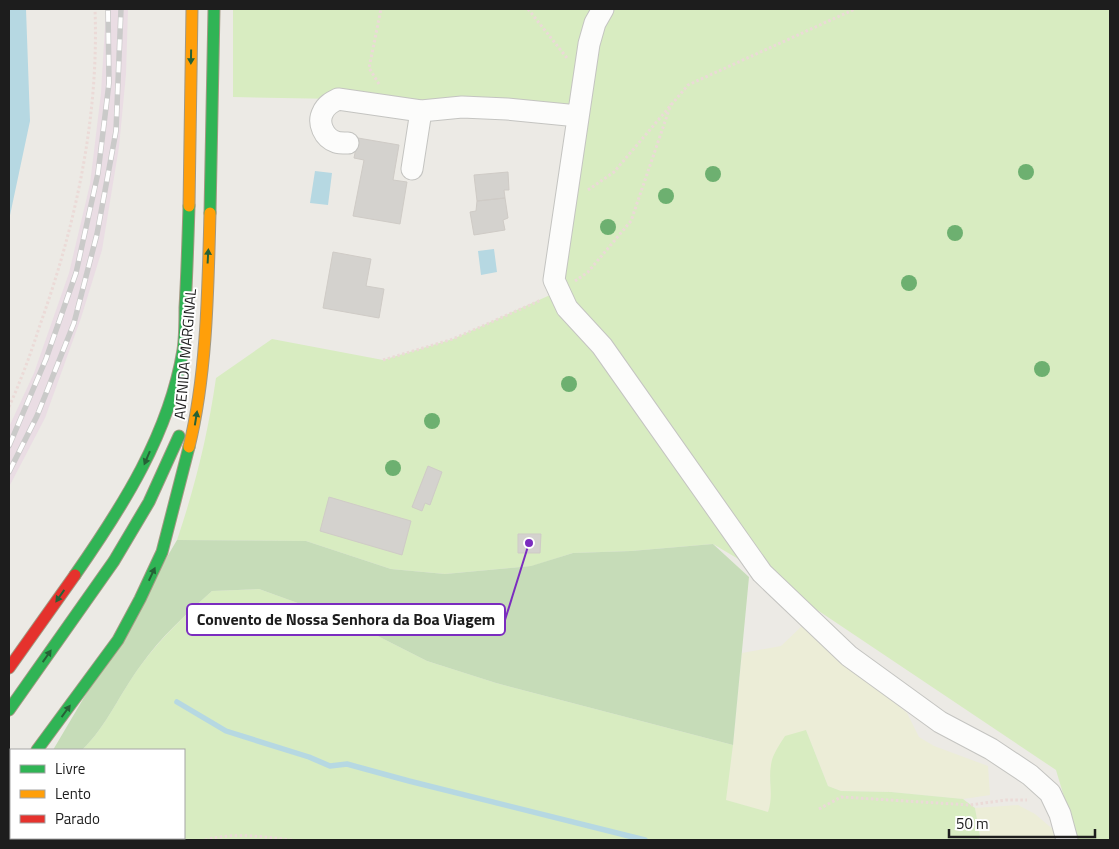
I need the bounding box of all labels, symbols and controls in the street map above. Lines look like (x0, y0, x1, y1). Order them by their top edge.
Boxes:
one-way arrow (186, 50, 194, 66)
one-way arrow (205, 248, 213, 264)
street label: AVENIDA MARGINAL (168, 288, 202, 420)
one-way arrow (192, 410, 200, 426)
one-way arrow (142, 451, 150, 466)
one-way arrow (148, 567, 156, 581)
one-way arrow (55, 589, 65, 603)
callout: Convento de Nossa Senhora da Boa Viagem (187, 604, 505, 635)
text: Convento de Nossa Senhora da Boa Viagem (197, 607, 495, 631)
one-way arrow (42, 649, 52, 662)
one-way arrow (61, 704, 71, 718)
legend (10, 749, 185, 839)
text: Livre (55, 757, 85, 780)
text: Lento (55, 782, 91, 805)
scale bar (949, 806, 1095, 838)
text: Parado (55, 807, 100, 830)
text: 50 m (956, 812, 989, 835)

